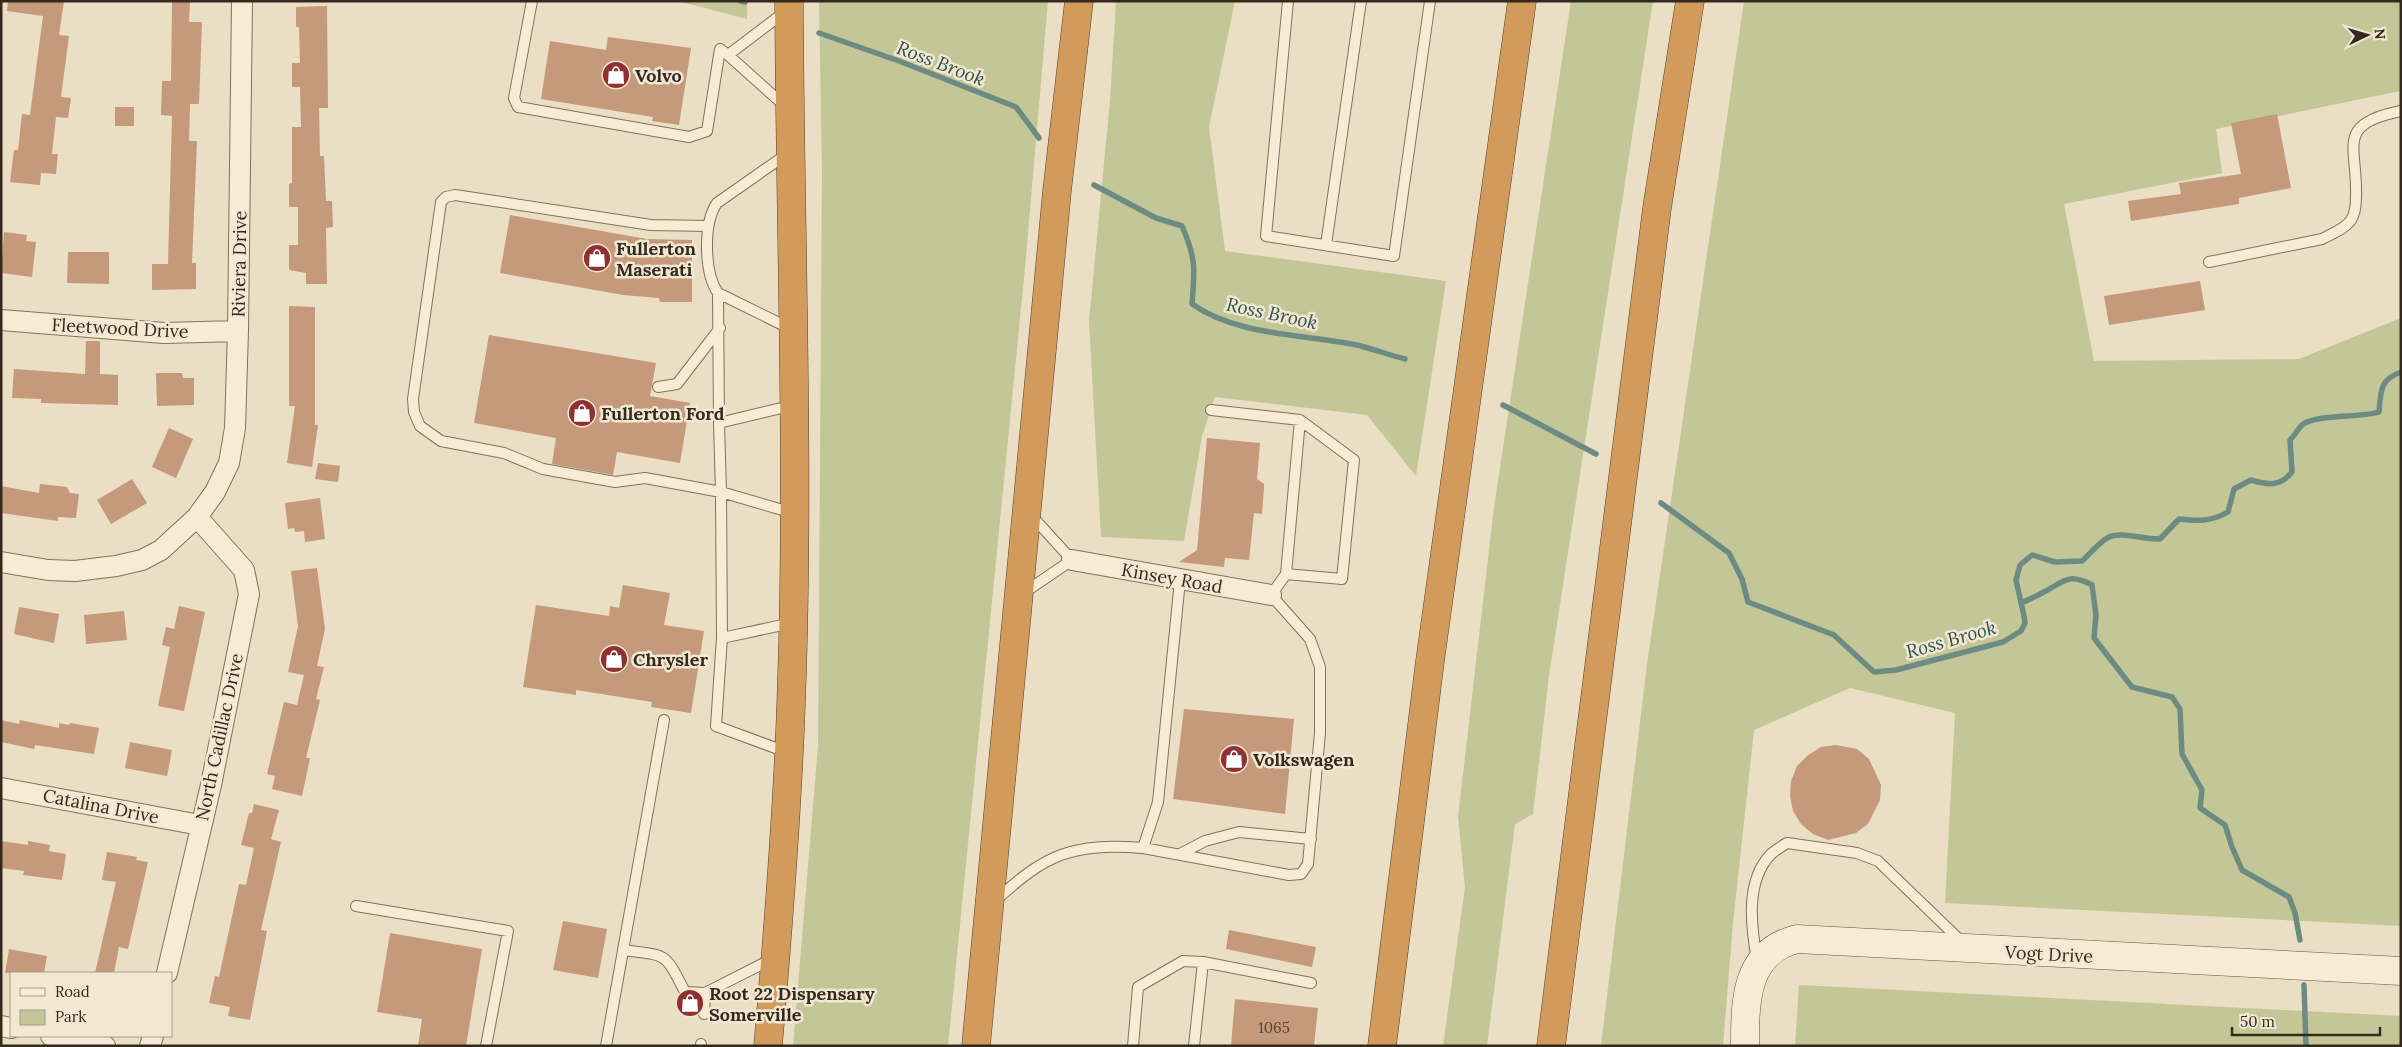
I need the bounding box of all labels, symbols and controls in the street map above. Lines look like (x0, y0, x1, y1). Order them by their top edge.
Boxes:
north arrow (2342, 10, 2392, 60)
text: N (2371, 28, 2389, 40)
water label: Ross Brook (893, 35, 989, 91)
shop icon: Volvo (601, 60, 631, 90)
place label: Volvo (635, 64, 682, 87)
street label: Riviera Drive (227, 210, 251, 318)
place label: Fullerton Maserati (616, 237, 696, 281)
shop icon: Fullerton Maserati (582, 243, 612, 273)
water label: Ross Brook (1224, 292, 1320, 334)
street label: Fleetwood Drive (51, 313, 189, 343)
shop icon: Fullerton Ford (567, 398, 597, 428)
place label: Fullerton Ford (601, 402, 725, 425)
street label: Kinsey Road (1120, 558, 1225, 598)
water label: Ross Brook (1903, 615, 1999, 663)
shop icon: Chrysler (599, 644, 629, 674)
place label: Chrysler (633, 648, 708, 671)
street label: North Cadillac Drive (190, 651, 248, 823)
shop icon: Volkswagen (1219, 744, 1249, 774)
place label: Volkswagen (1253, 748, 1355, 771)
street label: Catalina Drive (41, 783, 161, 829)
street label: Vogt Drive (2003, 940, 2094, 968)
legend (10, 972, 172, 1037)
text: Road (55, 982, 90, 1001)
place label: Root 22 Dispensary Somerville (709, 982, 875, 1026)
shop icon: Root 22 Dispensary Somerville (675, 988, 705, 1018)
scale bar (2232, 1004, 2380, 1036)
text: Park (55, 1007, 86, 1026)
text: 50 m (2240, 1012, 2275, 1031)
house number: 1065 (1258, 1018, 1290, 1037)

